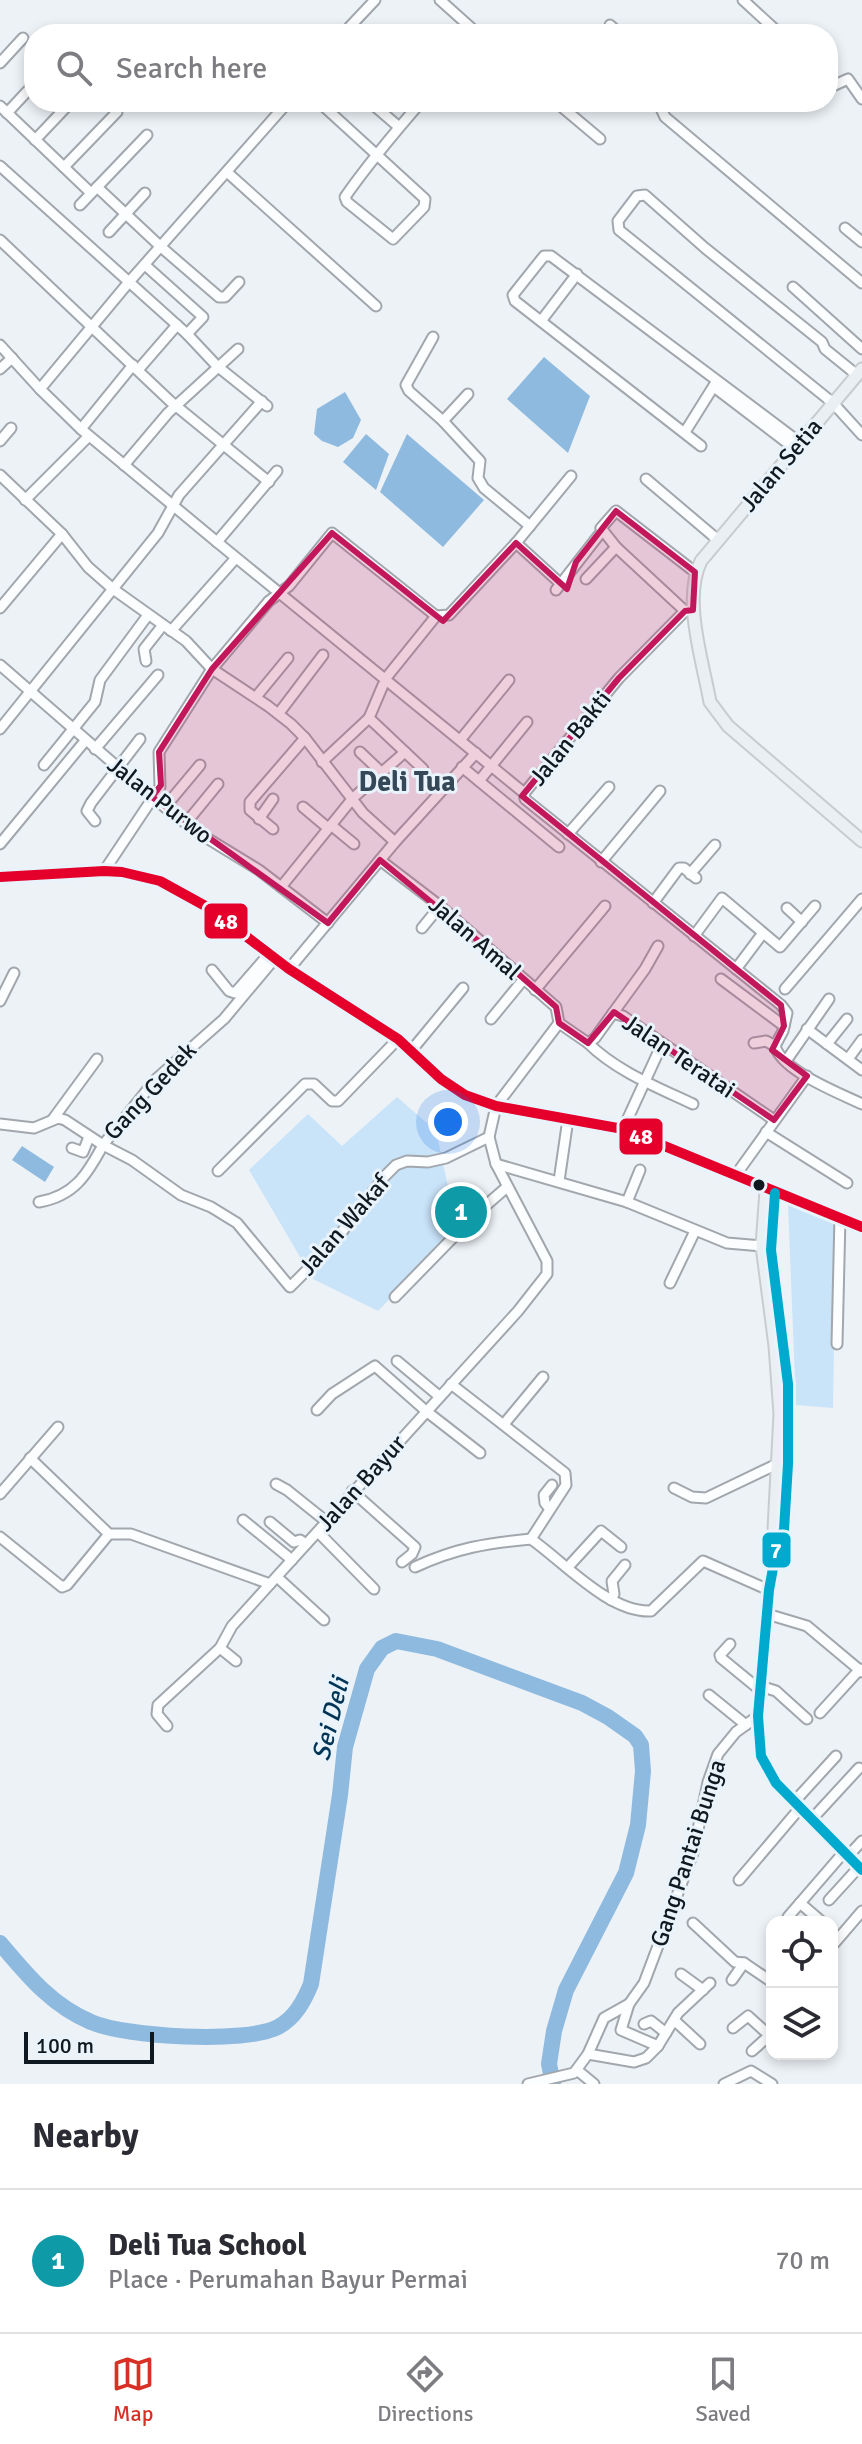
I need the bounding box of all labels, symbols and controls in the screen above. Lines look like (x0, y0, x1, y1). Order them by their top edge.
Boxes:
search box (24, 24, 838, 112)
icon: search (52, 46, 96, 90)
text: Search here (116, 50, 267, 87)
street label: Jalan Setia (733, 412, 829, 518)
street label: Jalan Bakti (523, 684, 617, 792)
street label: Jalan Purwo (101, 750, 219, 850)
district label: Deli Tua (358, 765, 456, 799)
street label: Jalan Amal (423, 890, 527, 986)
line badge: 48 (203, 902, 249, 940)
text: 48 (214, 908, 238, 935)
street label: Jalan Teratai (617, 1007, 741, 1105)
street label: Gang Gedek (97, 1036, 203, 1146)
your location (428, 1102, 468, 1142)
line badge: 48 (618, 1117, 664, 1156)
text: 48 (629, 1123, 653, 1150)
street label: Jalan Wakaf (292, 1168, 397, 1282)
unlabelled marker (751, 1177, 767, 1193)
pin: 1 (435, 1182, 487, 1242)
street label: Jalan Bayur (310, 1428, 412, 1537)
line badge: 7 (761, 1531, 792, 1569)
text: 7 (770, 1537, 782, 1564)
water label: Sei Deli (305, 1671, 357, 1764)
street label: Gang Pantai Bunga (644, 1756, 732, 1950)
map controls (766, 1916, 838, 2060)
button: locate (766, 1916, 838, 1988)
button: layers (766, 1988, 838, 2060)
scale bar (24, 2028, 154, 2064)
text: 100 m (36, 2032, 94, 2059)
text: Nearby (32, 2115, 139, 2157)
text: Deli Tua School (108, 2227, 307, 2264)
text: 1 (51, 2245, 65, 2277)
text: 70 m (775, 2245, 830, 2277)
text: Place · Perumahan Bayur Permai (108, 2264, 468, 2296)
tab: Map (111, 2352, 155, 2427)
tab: Directions (377, 2352, 473, 2427)
tab: Saved (696, 2352, 751, 2427)

